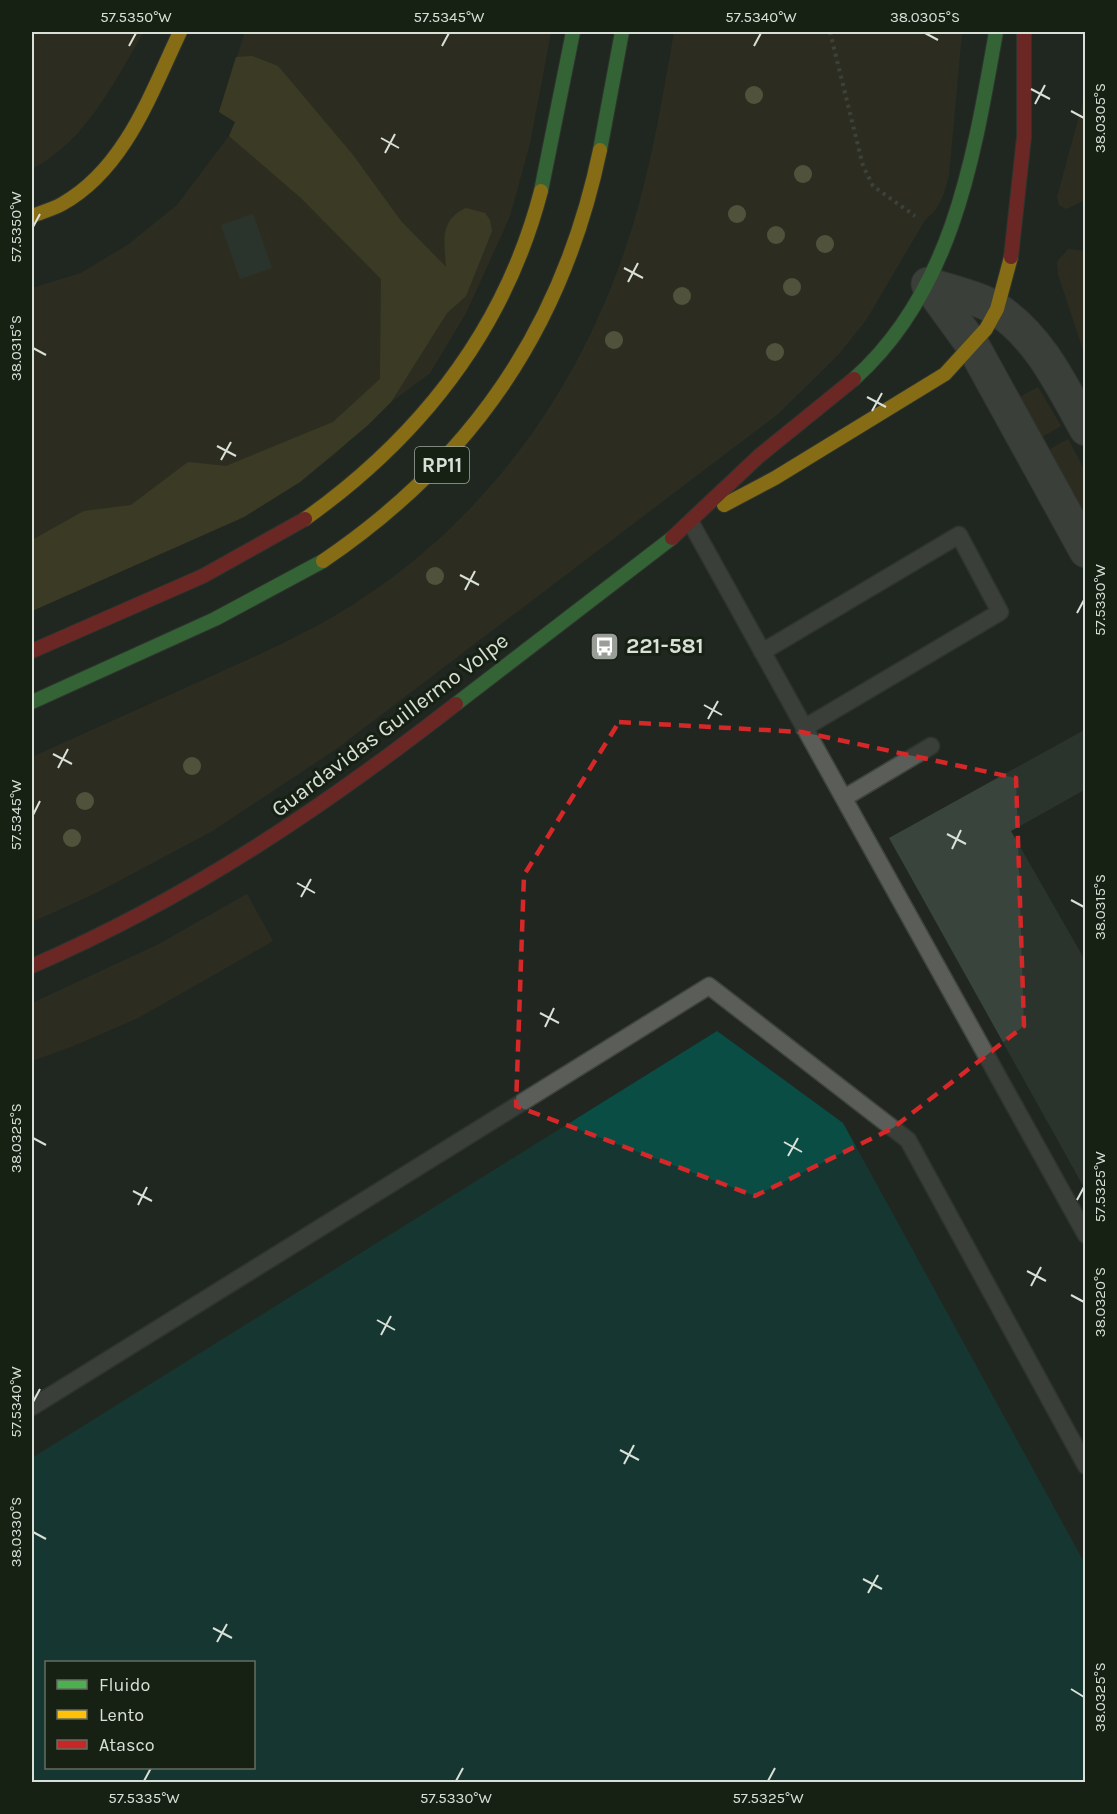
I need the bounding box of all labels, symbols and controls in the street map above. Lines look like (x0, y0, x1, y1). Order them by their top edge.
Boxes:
text: 57.5350°W (100, 8, 172, 26)
text: 57.5345°W (414, 8, 485, 26)
text: 57.5340°W (725, 8, 797, 26)
text: 38.0305°S (890, 8, 960, 26)
text: 38.0305°S (1091, 83, 1109, 153)
text: 57.5350°W (7, 191, 25, 263)
text: 38.0315°S (7, 315, 25, 381)
road number: RP11 (415, 447, 469, 483)
text: 57.5330°W (1091, 564, 1109, 636)
street label: Guardavidas Guillermo Volpe (266, 627, 514, 823)
bus stop icon: 221-581 (589, 630, 621, 662)
place label: 221-581 (626, 633, 704, 659)
text: 57.5345°W (7, 779, 25, 850)
text: 38.0315°S (1091, 874, 1109, 940)
text: 38.0325°S (7, 1103, 25, 1173)
text: 57.5325°W (1091, 1151, 1109, 1223)
text: 38.0320°S (1091, 1267, 1109, 1337)
text: 57.5340°W (7, 1366, 25, 1438)
text: 38.0330°S (7, 1497, 25, 1567)
legend (45, 1661, 255, 1769)
text: 38.0325°S (1091, 1662, 1109, 1732)
text: Fluido (99, 1674, 150, 1696)
text: Lento (99, 1704, 144, 1726)
text: Atasco (99, 1734, 155, 1756)
text: 57.5335°W (108, 1789, 180, 1807)
text: 57.5330°W (420, 1789, 492, 1807)
text: 57.5325°W (732, 1789, 804, 1807)

